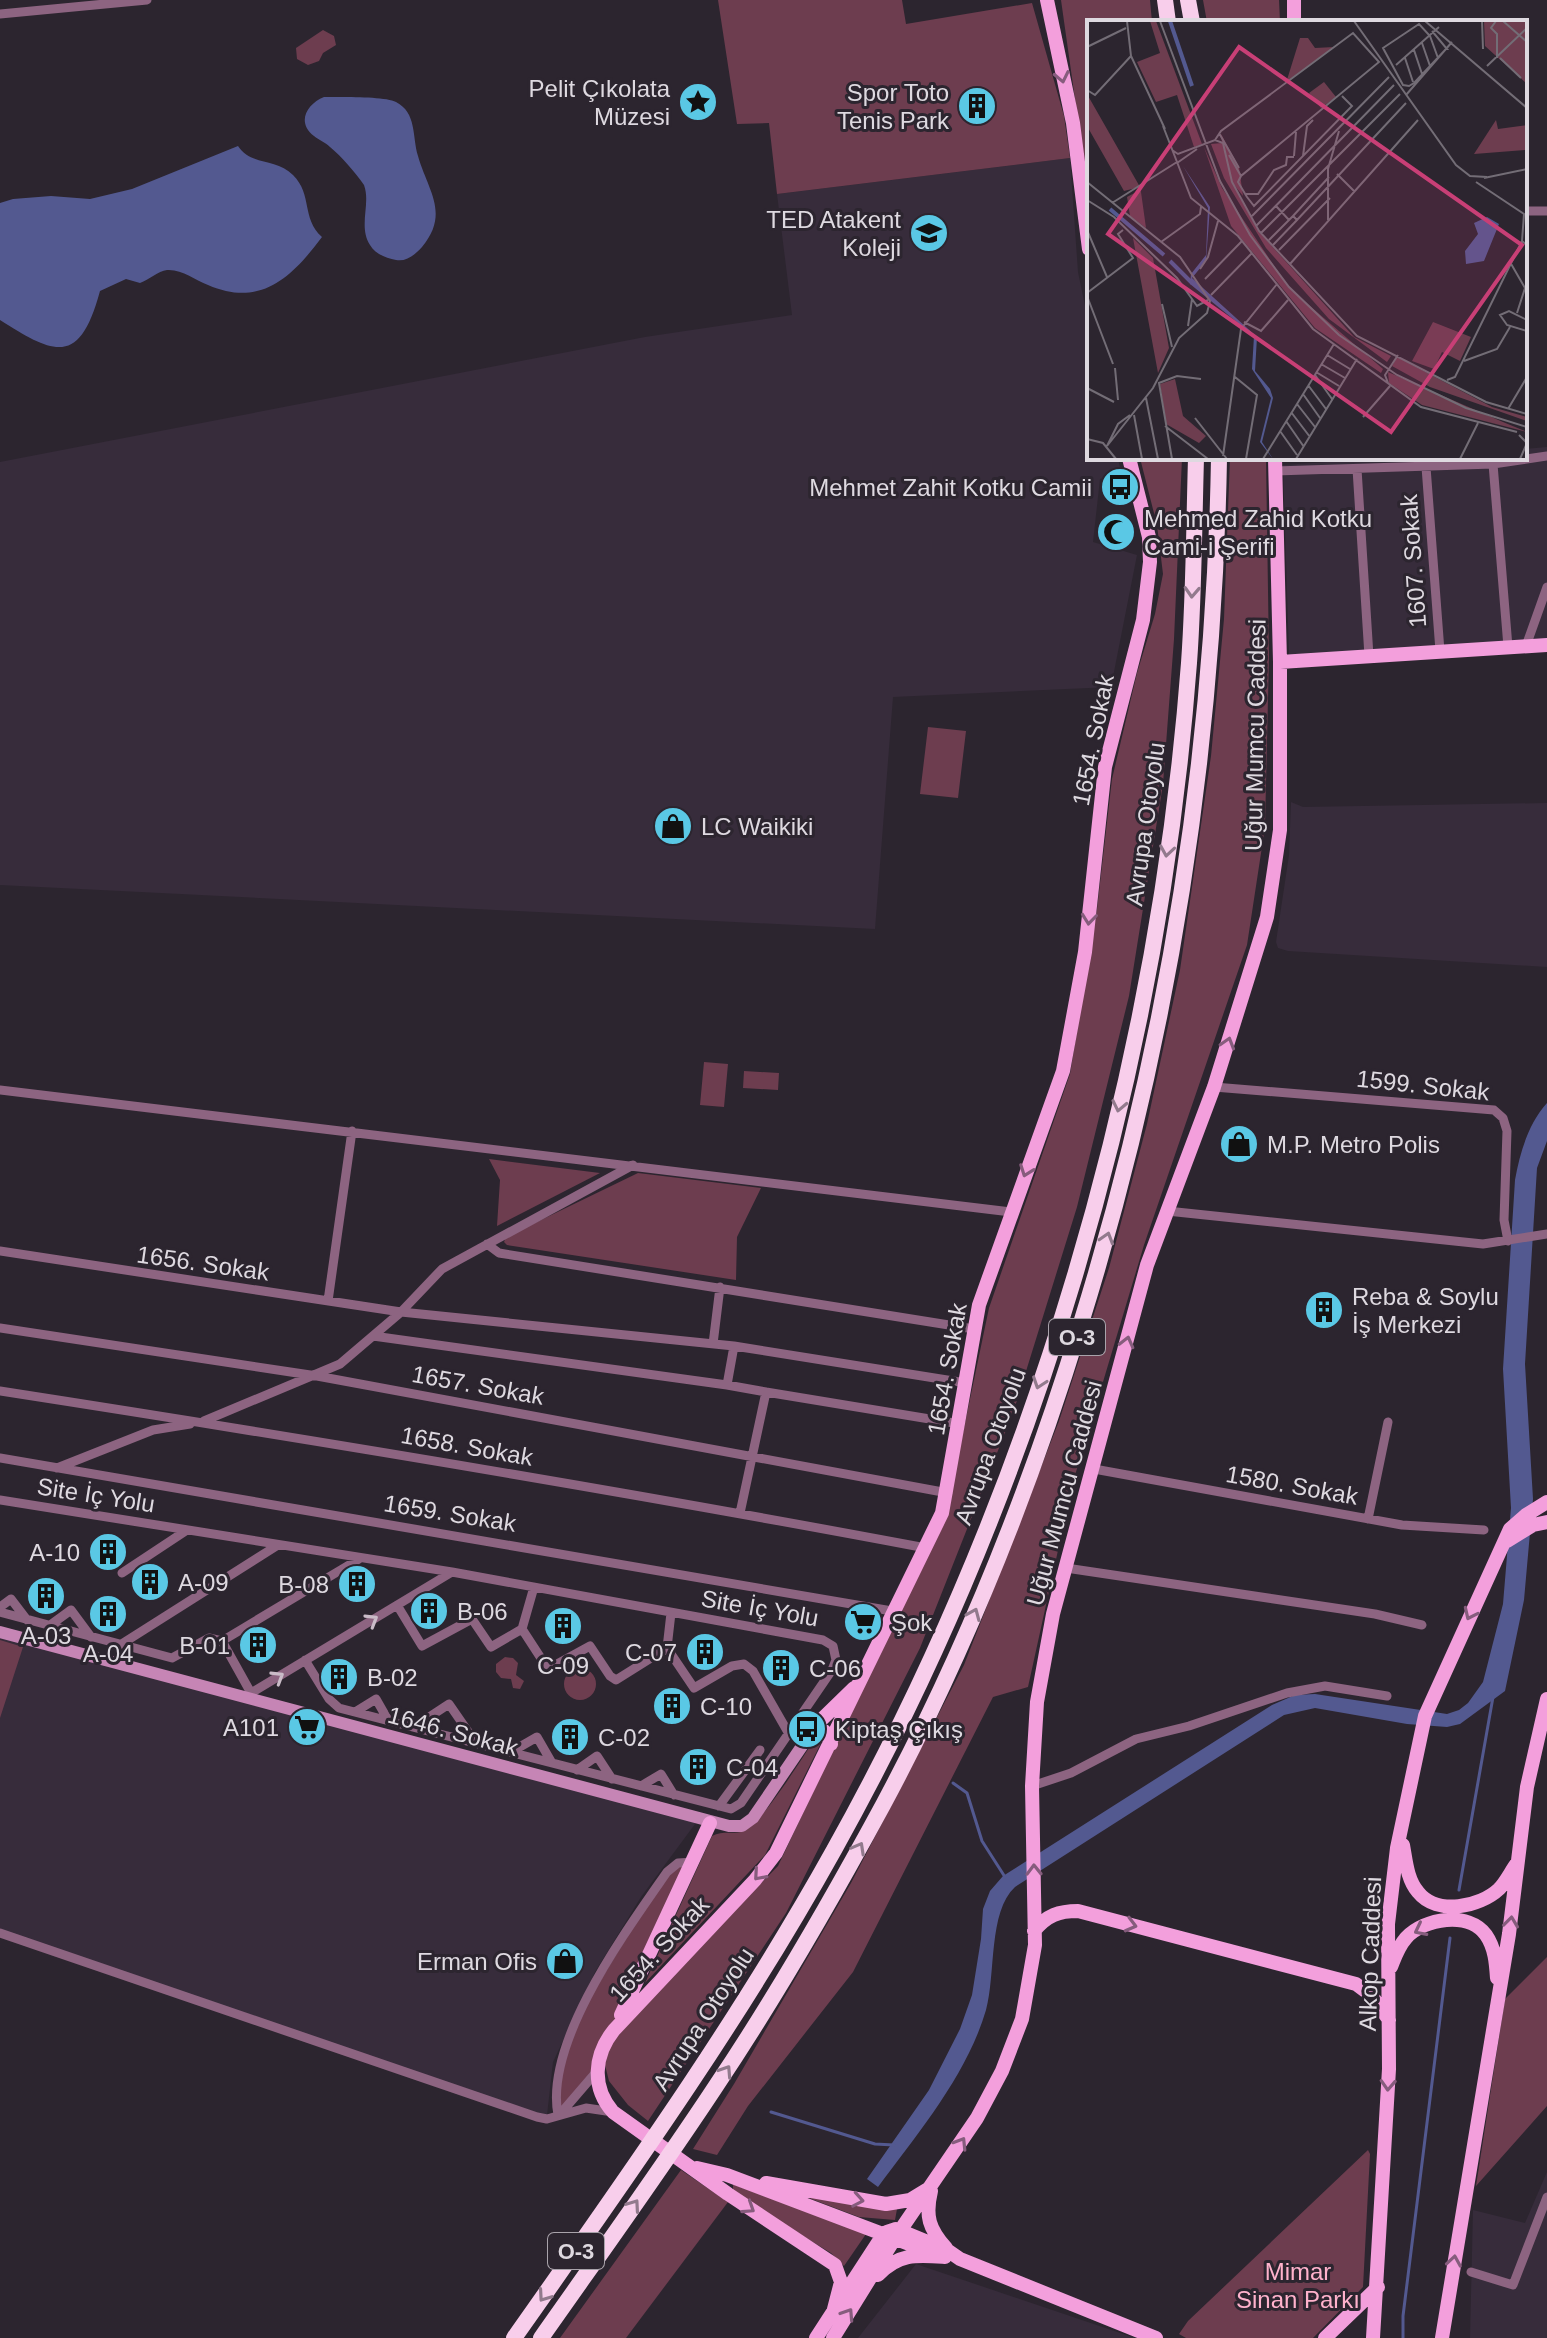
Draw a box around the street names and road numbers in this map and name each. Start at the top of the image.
street label: 1607. Sokak [1395,493,1431,628]
street label: Uğur Mumcu Caddesi [1239,619,1271,851]
street label: 1654. Sokak [1067,671,1119,808]
street label: Avrupa Otoyolu [1120,740,1170,908]
street label: 1599. Sokak [1355,1065,1492,1106]
street label: 1656. Sokak [135,1240,272,1286]
street label: 1654. Sokak [922,1300,972,1437]
road number: O-3 [1049,1319,1105,1355]
street label: 1657. Sokak [410,1360,547,1410]
street label: Avrupa Otoyolu [949,1364,1031,1528]
street label: Uğur Mumcu Caddesi [1021,1377,1107,1609]
street label: 1658. Sokak [399,1421,536,1471]
street label: 1580. Sokak [1224,1460,1361,1510]
street label: Site İç Yolu [35,1472,157,1518]
street label: 1659. Sokak [382,1489,519,1537]
street label: Site İç Yolu [699,1584,821,1632]
street label: 1646. Sokak [385,1701,522,1762]
street label: Alkop Caddesi [1354,1876,1386,2032]
street label: 1654. Sokak [604,1890,715,2007]
street label: Avrupa Otoyolu [647,1942,759,2096]
road number: O-3 [548,2233,604,2269]

